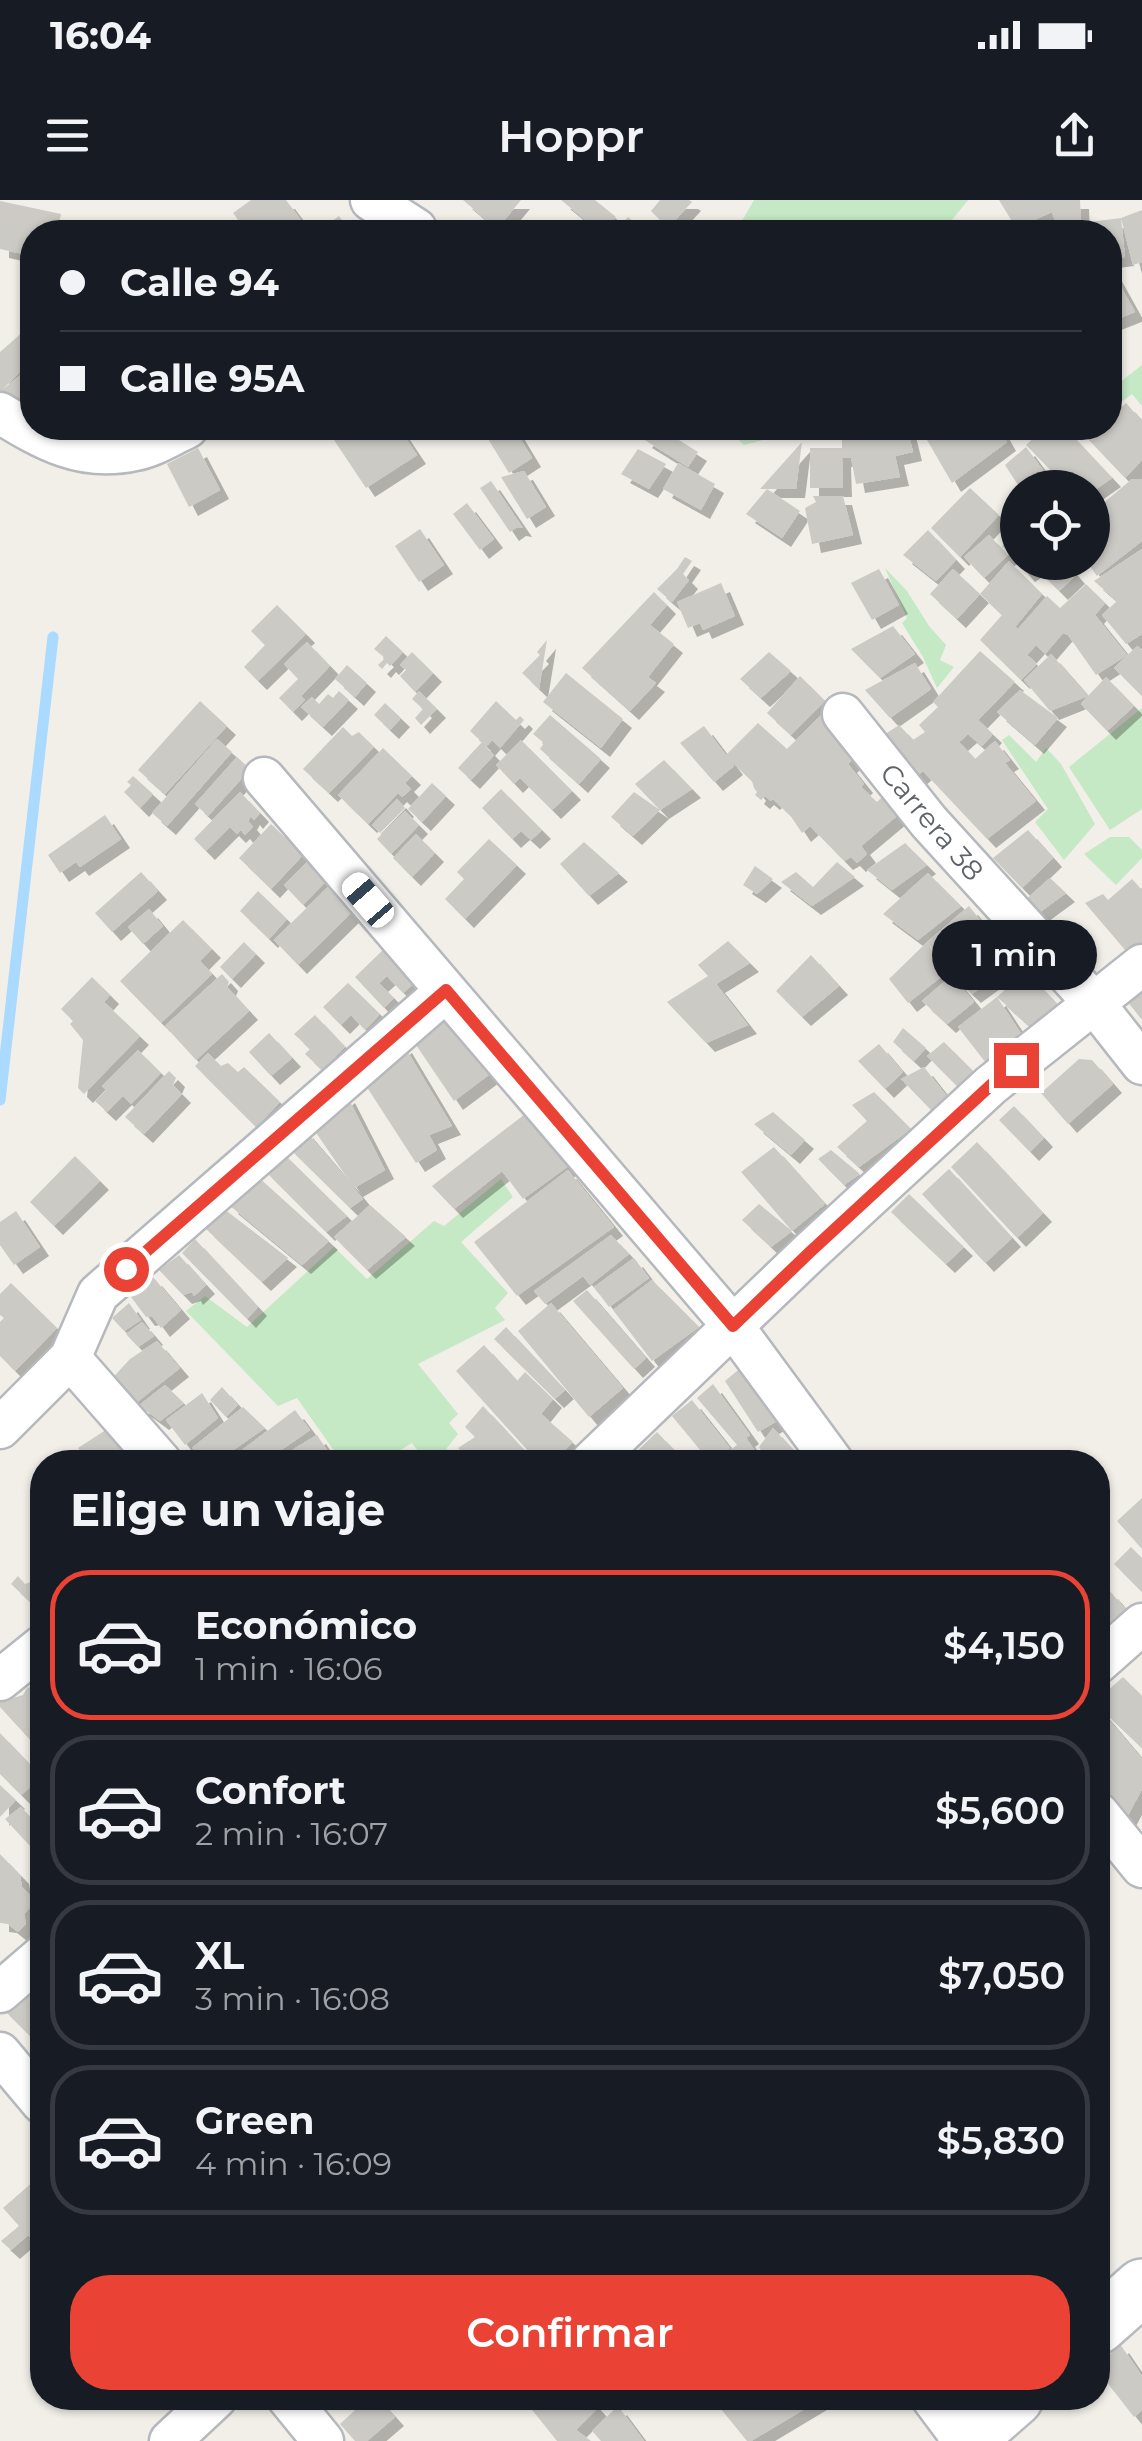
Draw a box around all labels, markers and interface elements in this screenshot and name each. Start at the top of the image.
text: 16:04 [50,12,151,59]
icon: menu [40,108,95,163]
text: Hoppr [498,108,644,163]
icon: share [1047,108,1102,163]
text: Calle 94 [120,259,279,306]
text: Calle 95A [120,355,304,402]
map controls [1000,470,1110,580]
button: locate [1000,470,1110,580]
street label: Carrera 38 [873,756,991,888]
car [337,868,399,932]
callout: 1 min [934,920,1098,990]
text: 1 min [972,935,1057,974]
route end [994,1043,1039,1088]
route start [104,1247,149,1292]
text: Elige un viaje [70,1482,385,1537]
icon: car [75,1600,165,1690]
text: Económico [195,1602,417,1649]
text: $4,150 [943,1622,1065,1669]
text: 1 min · 16:06 [195,1649,382,1688]
icon: car [75,1765,165,1855]
text: Confort [195,1767,346,1814]
text: $5,600 [935,1787,1065,1834]
text: 2 min · 16:07 [195,1814,388,1853]
icon: car [75,1930,165,2020]
text: XL [195,1932,244,1979]
text: $7,050 [938,1952,1065,1999]
text: 3 min · 16:08 [195,1979,390,2018]
icon: car [75,2095,165,2185]
text: Green [195,2097,315,2144]
text: $5,830 [937,2117,1065,2164]
text: 4 min · 16:09 [195,2144,392,2183]
button: Confirmar [70,2275,1070,2390]

